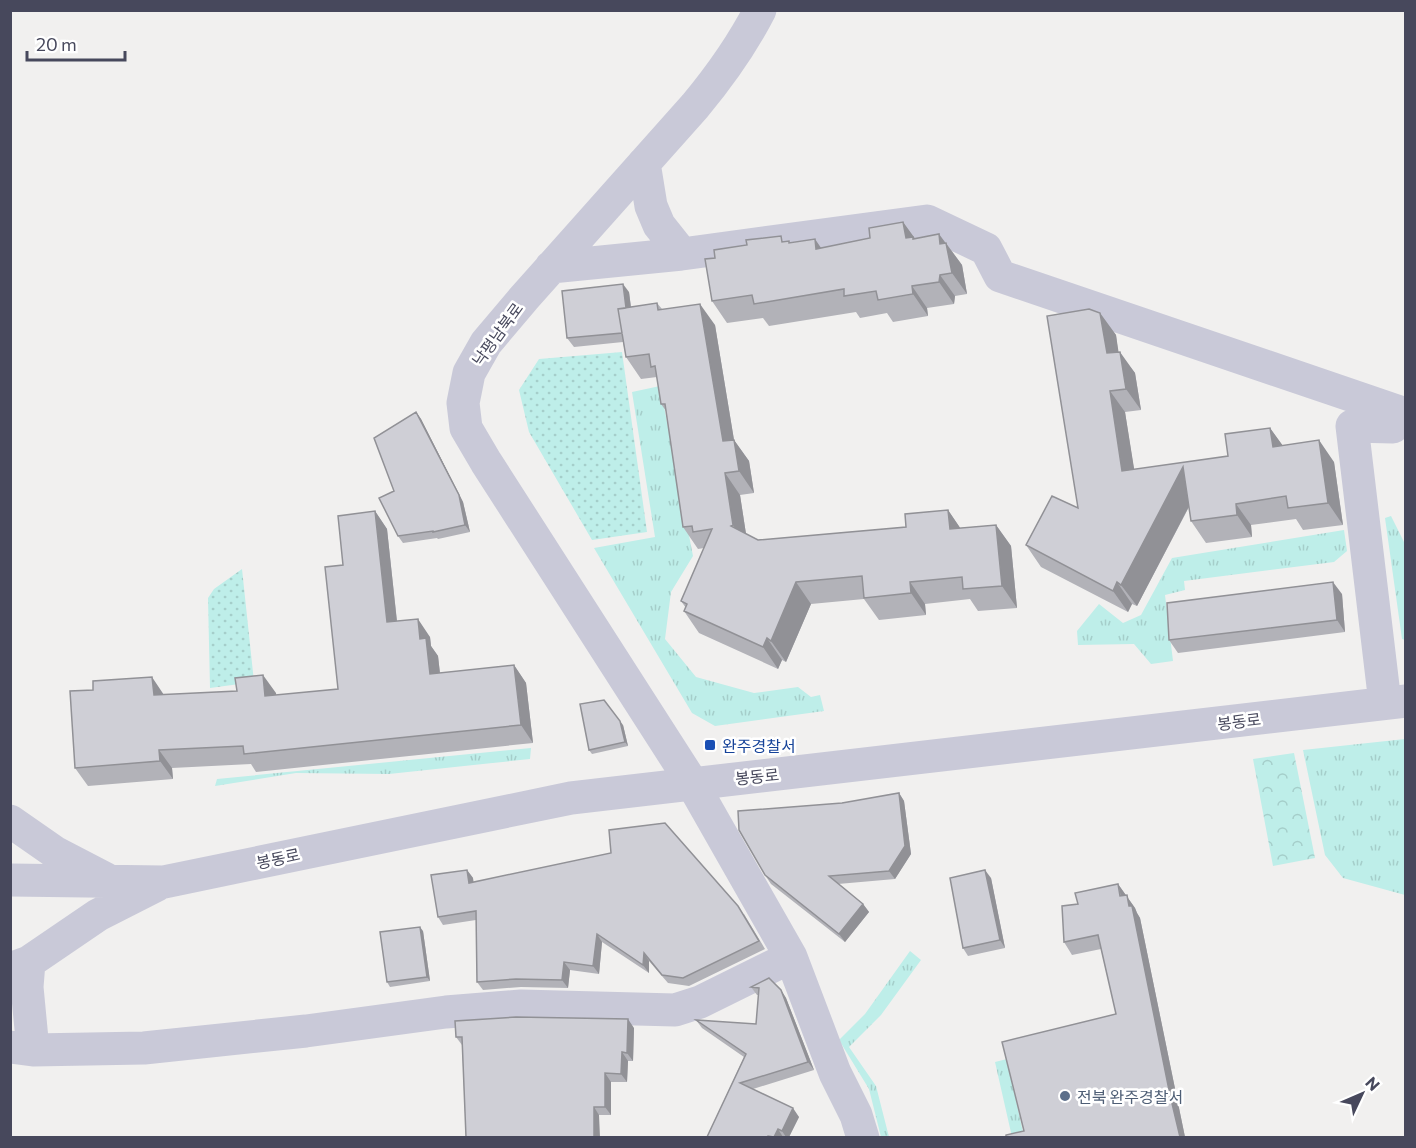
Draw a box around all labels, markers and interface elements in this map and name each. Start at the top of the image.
scale bar [27,24,124,62]
text: 20 m [36,33,77,55]
street label: 낙평남북로 [468,298,526,369]
street label: 봉동로 [1216,709,1262,733]
place label: 완주경찰서 [722,736,796,755]
marker: 완주경찰서 [703,738,717,752]
street label: 봉동로 [734,764,780,788]
street label: 봉동로 [254,844,302,872]
north arrow [1332,1064,1392,1124]
text: N [1362,1072,1384,1094]
place label: 전북 완주경찰서 [1077,1087,1183,1106]
marker: 전북 완주경찰서 [1058,1089,1072,1103]

